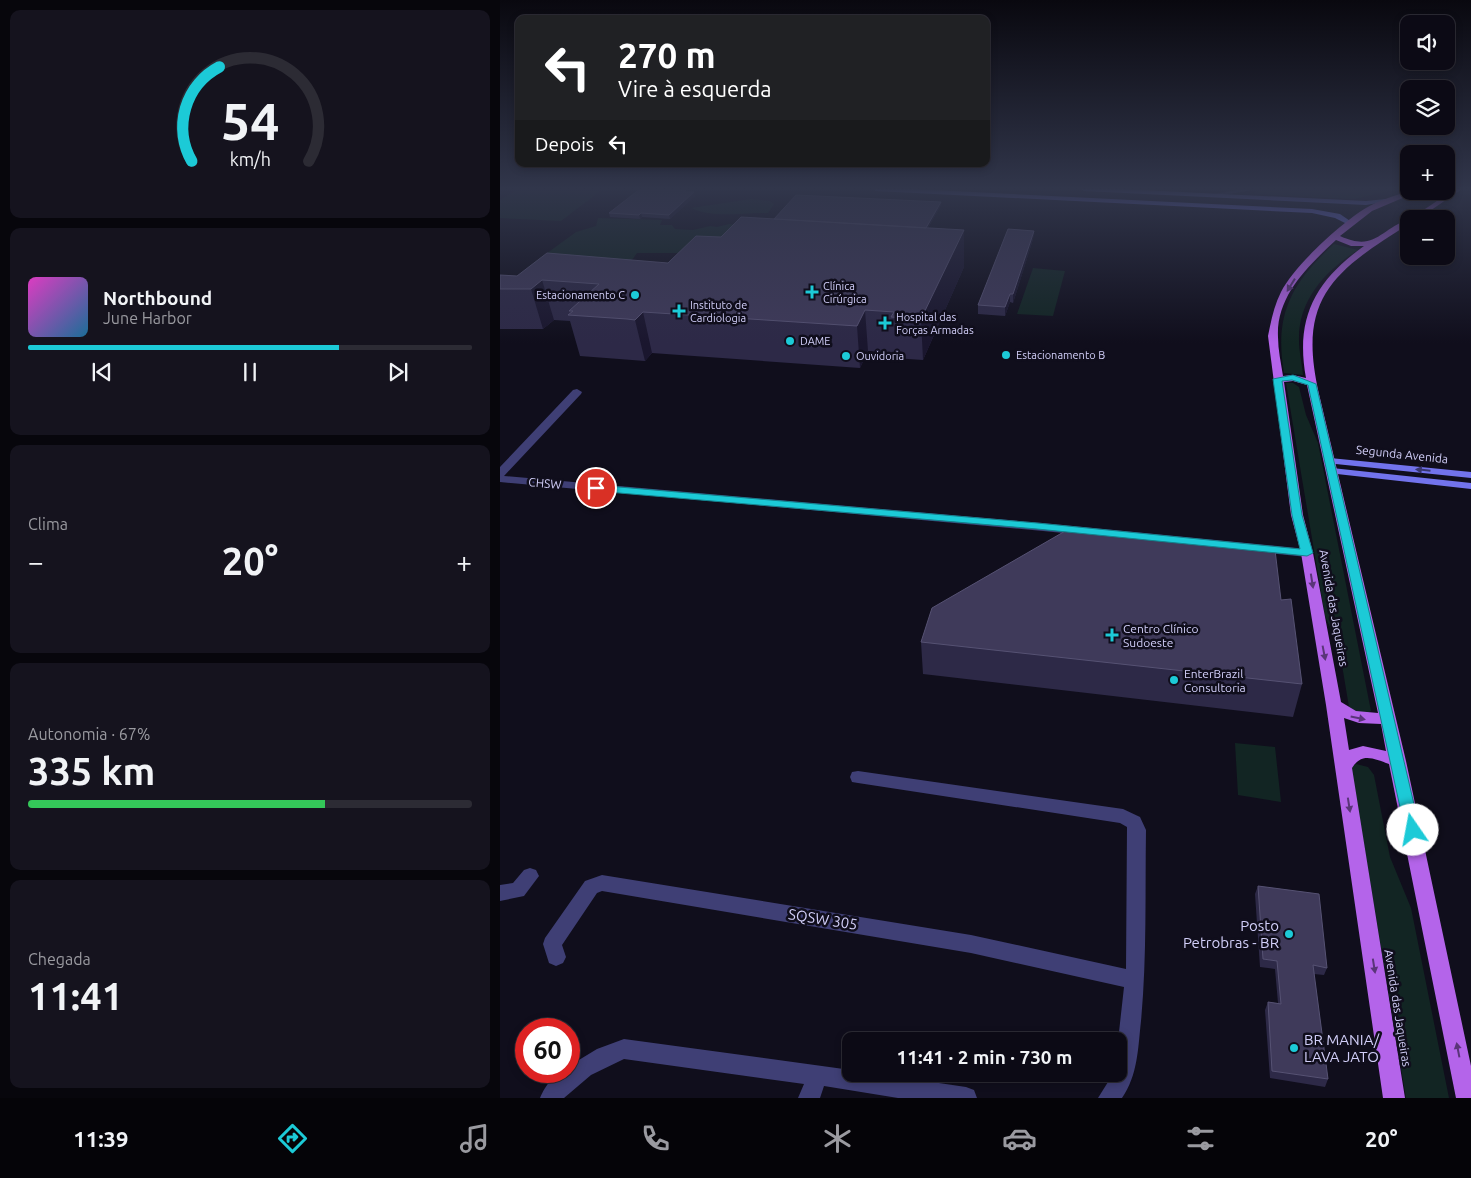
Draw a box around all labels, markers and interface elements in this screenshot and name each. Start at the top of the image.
map controls [1400,15,1455,265]
button: sound [1400,15,1455,70]
icon: left [535,35,600,100]
text: 270 m [618,35,716,75]
text: Vire à esquerda [618,76,772,101]
button: layers [1400,80,1455,135]
text: 54 [221,92,279,150]
icon: left [604,130,632,158]
text: Depois [535,133,594,155]
button: + [1400,145,1455,200]
text: km/h [229,149,271,169]
button: − [1400,210,1455,265]
one-way arrow [1286,279,1295,292]
place label: Clínica Cirúrgica [823,280,867,305]
marker: Clínica Cirúrgica [805,285,819,299]
text: Northbound [103,287,212,309]
place label: Estacionamento C [536,289,625,301]
marker: Estacionamento C [629,289,641,301]
place label: Instituto de Cardiologia [690,299,747,324]
marker: Instituto de Cardiologia [672,304,686,318]
text: June Harbor [103,309,192,327]
place label: Hospital das Forças Armadas [896,311,974,336]
marker: Hospital das Forças Armadas [878,316,892,330]
marker: DAME [784,335,796,347]
place label: DAME [800,335,831,347]
marker: Estacionamento B [1000,349,1012,361]
place label: Estacionamento B [1016,349,1105,361]
marker: Ouvidoria [840,350,852,362]
place label: Ouvidoria [856,350,904,362]
icon: previous [88,358,116,386]
icon: pause [236,358,264,386]
icon: next [384,358,412,386]
street label: Segunda Avenida [1355,443,1449,465]
one-way arrow [1414,466,1430,474]
pin [575,467,617,509]
icon: arrive [582,474,610,502]
street label: CHSW [528,475,562,491]
text: Clima [28,515,68,533]
text: 20° [222,540,278,582]
text: − [28,546,44,577]
text: + [456,546,472,577]
street label: Avenida das Jaqueiras [1317,549,1351,667]
one-way arrow [1308,573,1316,589]
place label: Centro Clínico Sudoeste [1123,622,1199,649]
marker: Centro Clínico Sudoeste [1105,628,1119,642]
one-way arrow [1321,645,1329,661]
place label: EnterBrazil Consultoria [1184,667,1246,694]
marker: EnterBrazil Consultoria [1168,674,1180,686]
one-way arrow [1351,714,1366,722]
text: Autonomia · 67% [28,725,150,743]
text: 335 km [28,750,155,792]
one-way arrow [1345,798,1353,814]
position arrow [1386,803,1438,855]
street label: SQSW 305 [787,905,859,933]
place label: Posto Petrobras - BR [1183,917,1279,951]
marker: Posto Petrobras - BR [1283,928,1295,940]
street label: Avenida das Jaqueiras [1382,949,1414,1067]
text: Chegada [28,950,91,968]
one-way arrow [1370,958,1378,974]
text: 11:41 [28,975,123,1017]
speed limit sign: 60 [515,1018,580,1083]
place label: BR MANIA/ LAVA JATO [1304,1031,1380,1065]
marker: BR MANIA/ LAVA JATO [1288,1042,1300,1054]
one-way arrow [1453,1042,1461,1058]
text: 11:41 · 2 min · 730 m [897,1046,1072,1068]
icon: directions [275,1121,310,1156]
icon: music [457,1121,492,1156]
icon: phone [638,1121,673,1156]
icon: climate [820,1121,855,1156]
icon: car [1002,1121,1037,1156]
icon: filters [1183,1121,1218,1156]
text: 11:39 [73,1126,128,1151]
text: 20° [1365,1126,1398,1151]

